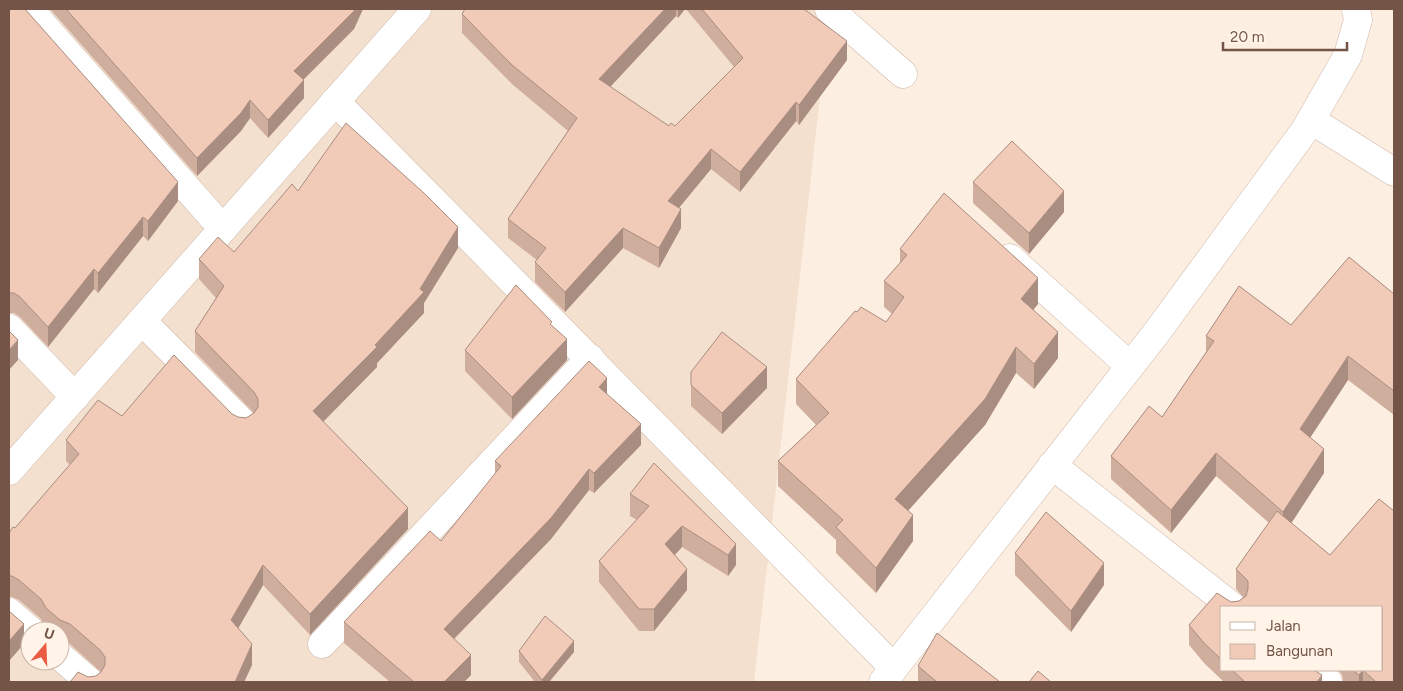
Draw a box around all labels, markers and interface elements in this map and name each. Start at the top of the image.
scale bar [1223,20,1347,52]
text: 20 m [1230,28,1264,46]
legend [1220,606,1383,671]
text: Jalan [1266,617,1301,635]
north arrow [20,621,70,671]
text: U [42,625,56,644]
text: Bangunan [1266,642,1333,660]

